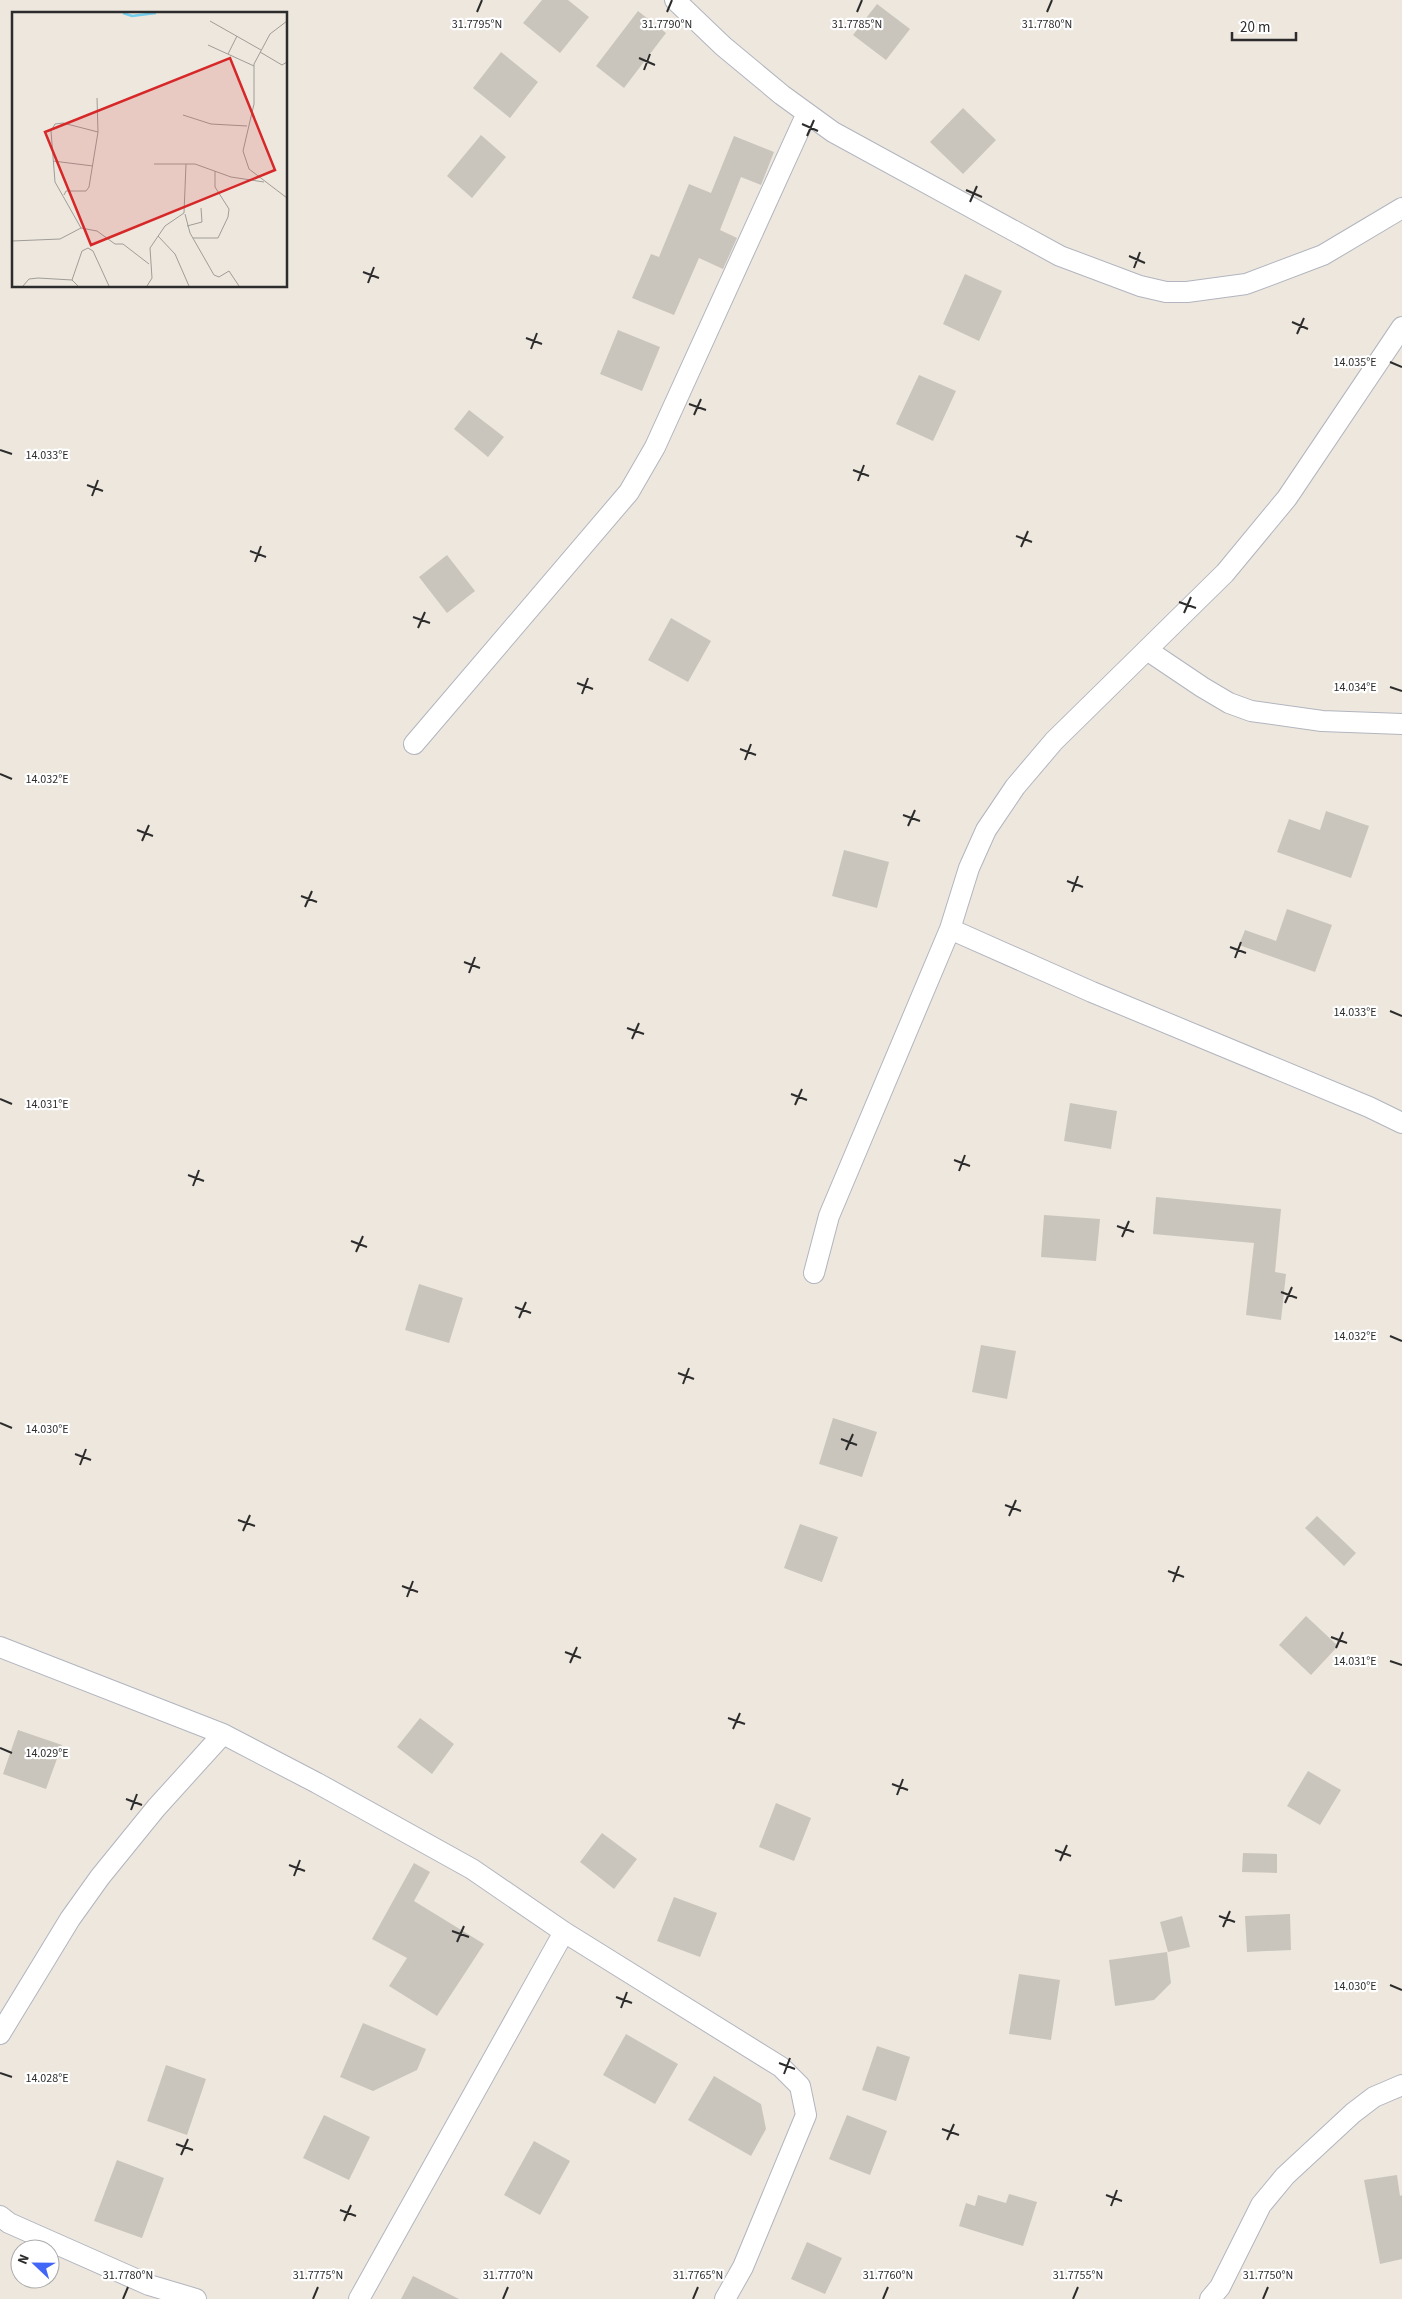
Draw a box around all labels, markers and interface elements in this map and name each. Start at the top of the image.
scale bar [1232,10,1296,42]
inset map [12,12,288,288]
text: 31.7795°N [452,16,502,33]
text: 31.7790°N [642,16,692,33]
text: 31.7785°N [832,16,882,33]
text: 31.7780°N [1022,16,1072,33]
text: 20 m [1240,17,1270,38]
text: 14.035°E [1333,354,1377,371]
text: 14.033°E [25,447,69,464]
text: 14.034°E [1333,679,1377,696]
text: 14.032°E [25,771,69,788]
text: 14.033°E [1333,1004,1377,1021]
text: 14.031°E [25,1096,69,1113]
text: 14.032°E [1333,1328,1377,1345]
text: 14.030°E [25,1421,69,1438]
text: 14.031°E [1333,1653,1377,1670]
text: 14.029°E [25,1745,69,1762]
text: 14.030°E [1333,1978,1377,1995]
text: 14.028°E [25,2070,69,2087]
north arrow [10,2239,60,2289]
text: N [13,2251,35,2268]
text: 31.7780°N [103,2267,153,2284]
text: 31.7775°N [293,2267,343,2284]
text: 31.7770°N [483,2267,533,2284]
text: 31.7765°N [673,2267,723,2284]
text: 31.7760°N [863,2267,913,2284]
text: 31.7755°N [1053,2267,1103,2284]
text: 31.7750°N [1243,2267,1293,2284]

